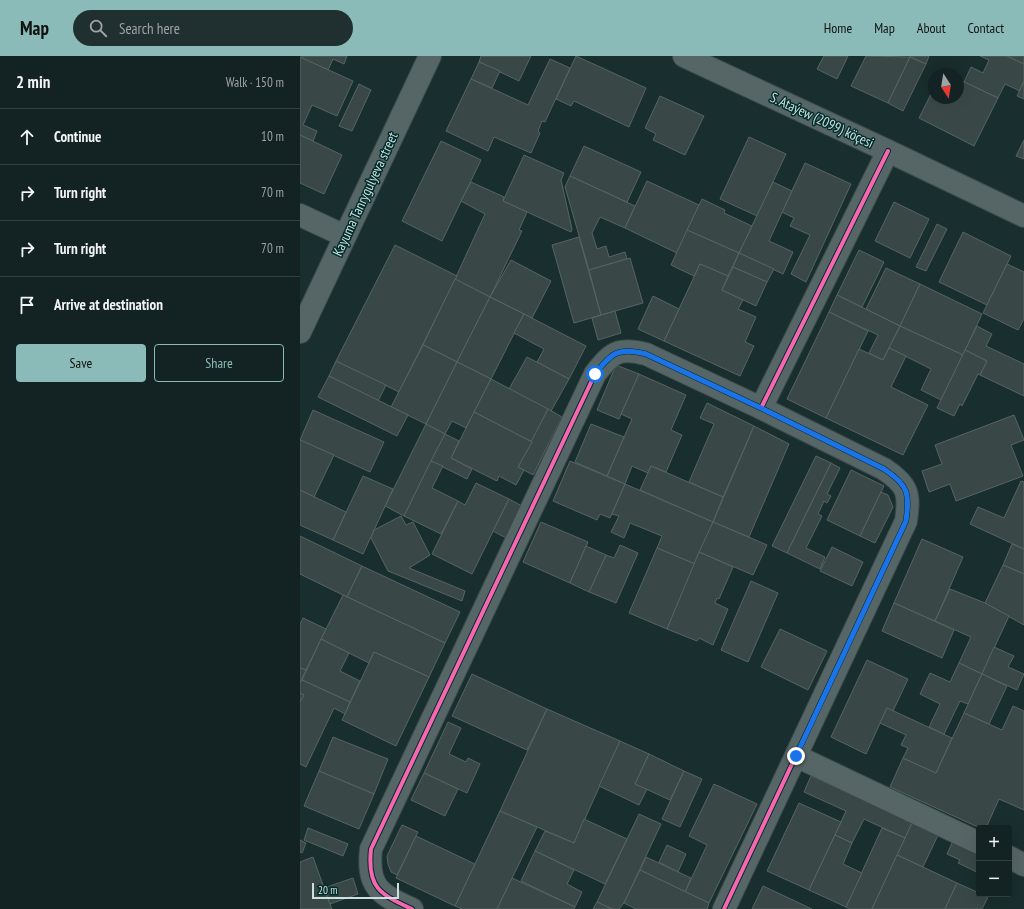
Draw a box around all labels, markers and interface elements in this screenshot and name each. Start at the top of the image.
search box [73,10,353,46]
text: Map [20,16,49,40]
icon: search [87,17,109,39]
text: Search here [119,19,180,38]
text: Home [824,19,852,37]
text: Map [874,19,895,37]
text: About [917,19,946,37]
text: Contact [968,19,1004,37]
north arrow [928,68,964,104]
text: 2 min [16,71,50,93]
text: Walk · 150 m [226,74,284,91]
street label: S. Ataýew (2099) köçesi [767,88,877,152]
icon: ahead [16,126,38,148]
text: Continue [54,127,101,146]
text: 10 m [261,128,284,145]
street label: Kayuma Tanrygulyeva street [328,129,402,259]
icon: right [16,182,38,204]
text: Turn right [54,183,106,202]
text: 70 m [261,184,284,201]
icon: right [16,238,38,260]
text: Turn right [54,239,106,258]
text: 70 m [261,240,284,257]
icon: arrive [16,294,38,316]
text: Arrive at destination [54,295,163,314]
button: Save [16,344,146,382]
button: Share [154,344,284,382]
route start [586,365,604,383]
route end [787,747,805,765]
map controls [976,825,1012,897]
button: + [976,825,1012,861]
button: − [976,861,1012,897]
scale bar [312,881,399,900]
text: 20 m [318,883,337,897]

